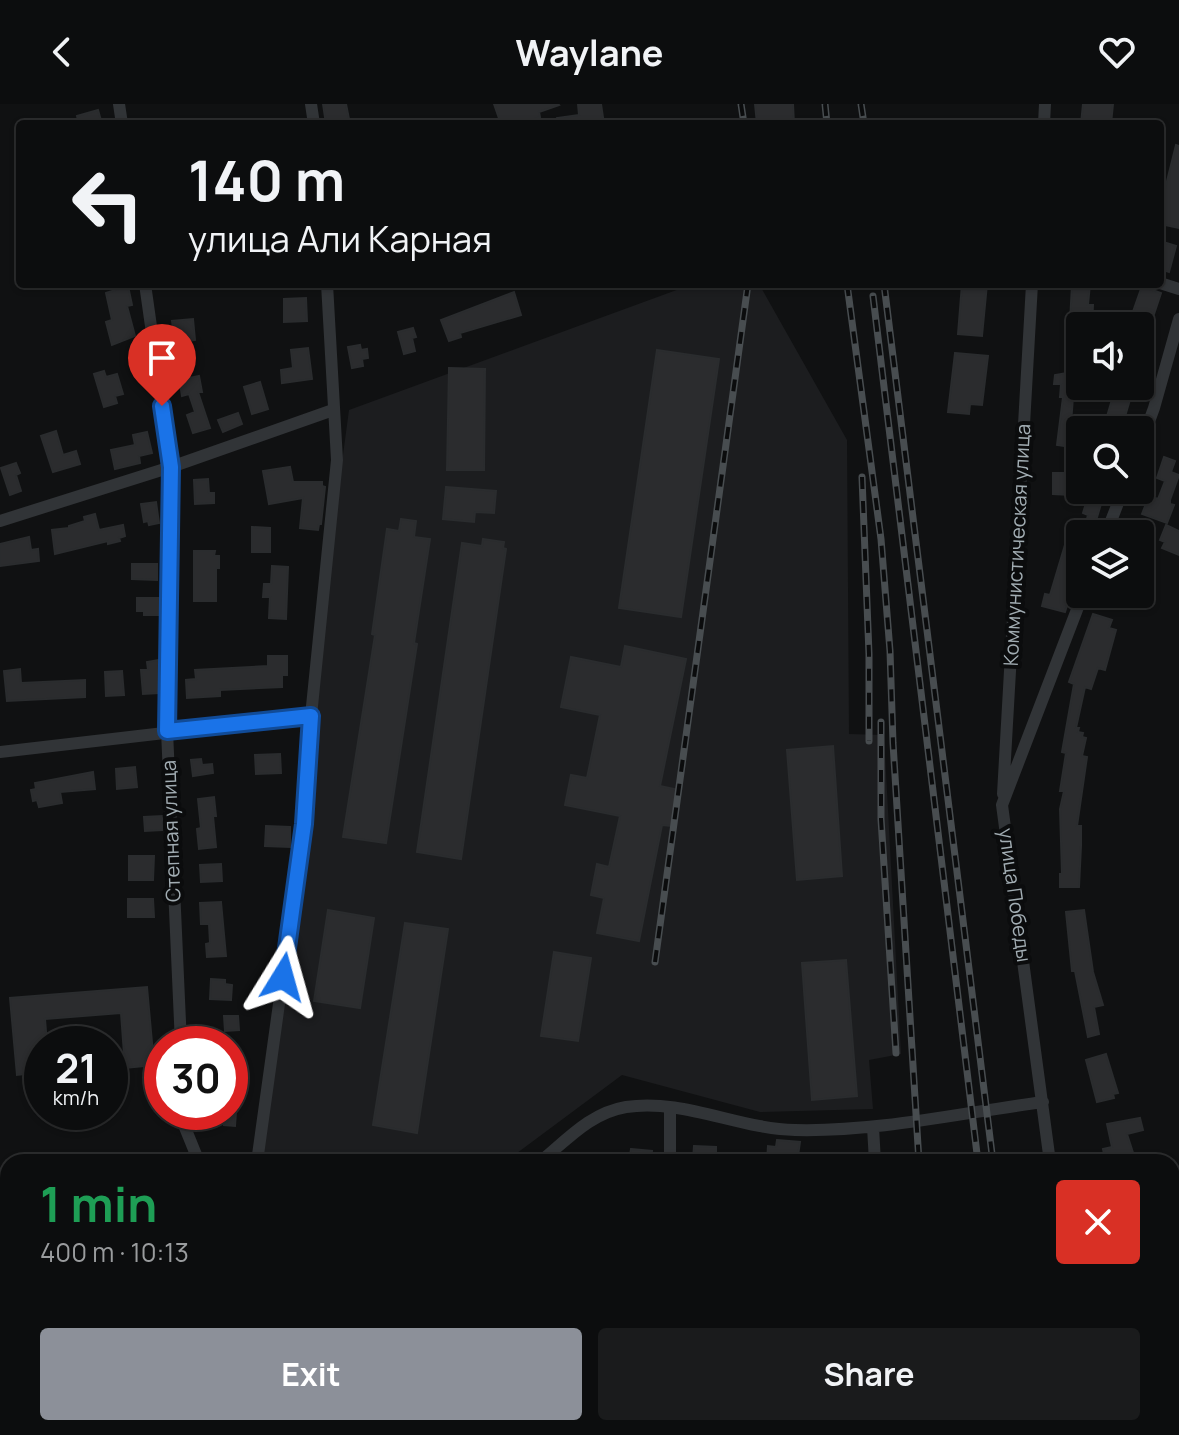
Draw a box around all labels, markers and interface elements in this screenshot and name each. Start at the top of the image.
text: Waylane [515,28,664,77]
icon: back [40,30,84,74]
icon: heart [1095,30,1139,74]
text: 140 m [188,141,345,218]
icon: left [56,152,160,256]
text: улица Али Карная [188,214,492,263]
map controls [1066,312,1154,608]
button: sound [1066,312,1154,400]
pin [128,324,196,406]
icon: arrive [140,336,184,380]
button: search [1066,416,1154,504]
street label: Коммунистическая улица [997,423,1036,667]
button: layers [1066,520,1154,608]
street label: Степная улица [155,760,186,902]
street label: улица Победы [993,826,1038,964]
position arrow [241,935,325,1019]
speed limit sign: 30 [144,1026,248,1130]
text: 21 [55,1040,97,1095]
text: km/h [53,1084,99,1111]
text: 1 min [40,1171,157,1236]
button: close [1056,1180,1140,1264]
text: 400 m · 10:13 [40,1234,189,1270]
button: Exit [40,1328,582,1420]
button: Share [598,1328,1140,1420]

